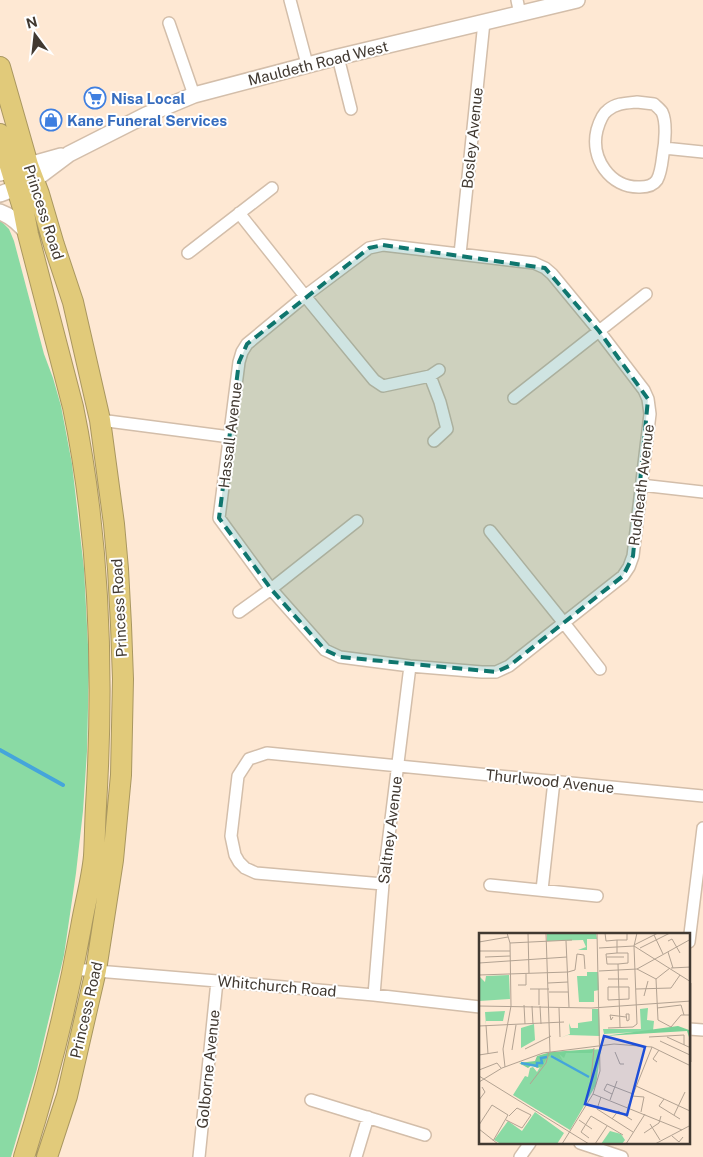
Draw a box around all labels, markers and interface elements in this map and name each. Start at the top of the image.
north arrow [10,10,60,60]
text: N [24,13,39,32]
street label: Mauldeth Road West [246,37,390,89]
supermarket icon: Nisa Local [83,86,107,110]
street label: Bosley Avenue [458,86,486,190]
place label: Nisa Local [111,90,185,107]
shop icon: Kane Funeral Services [39,108,63,132]
place label: Kane Funeral Services [67,112,227,129]
street label: Princess Road [21,162,67,262]
street label: Hassall Avenue [215,381,245,489]
street label: Rudheath Avenue [625,423,657,547]
street label: Princess Road [108,558,130,658]
street label: Thurlwood Avenue [485,766,615,796]
street label: Saltney Avenue [375,775,405,885]
inset map [479,933,690,1144]
street label: Princess Road [67,960,105,1060]
street label: Whitchurch Road [217,972,337,1000]
street label: Golborne Avenue [193,1009,223,1129]

